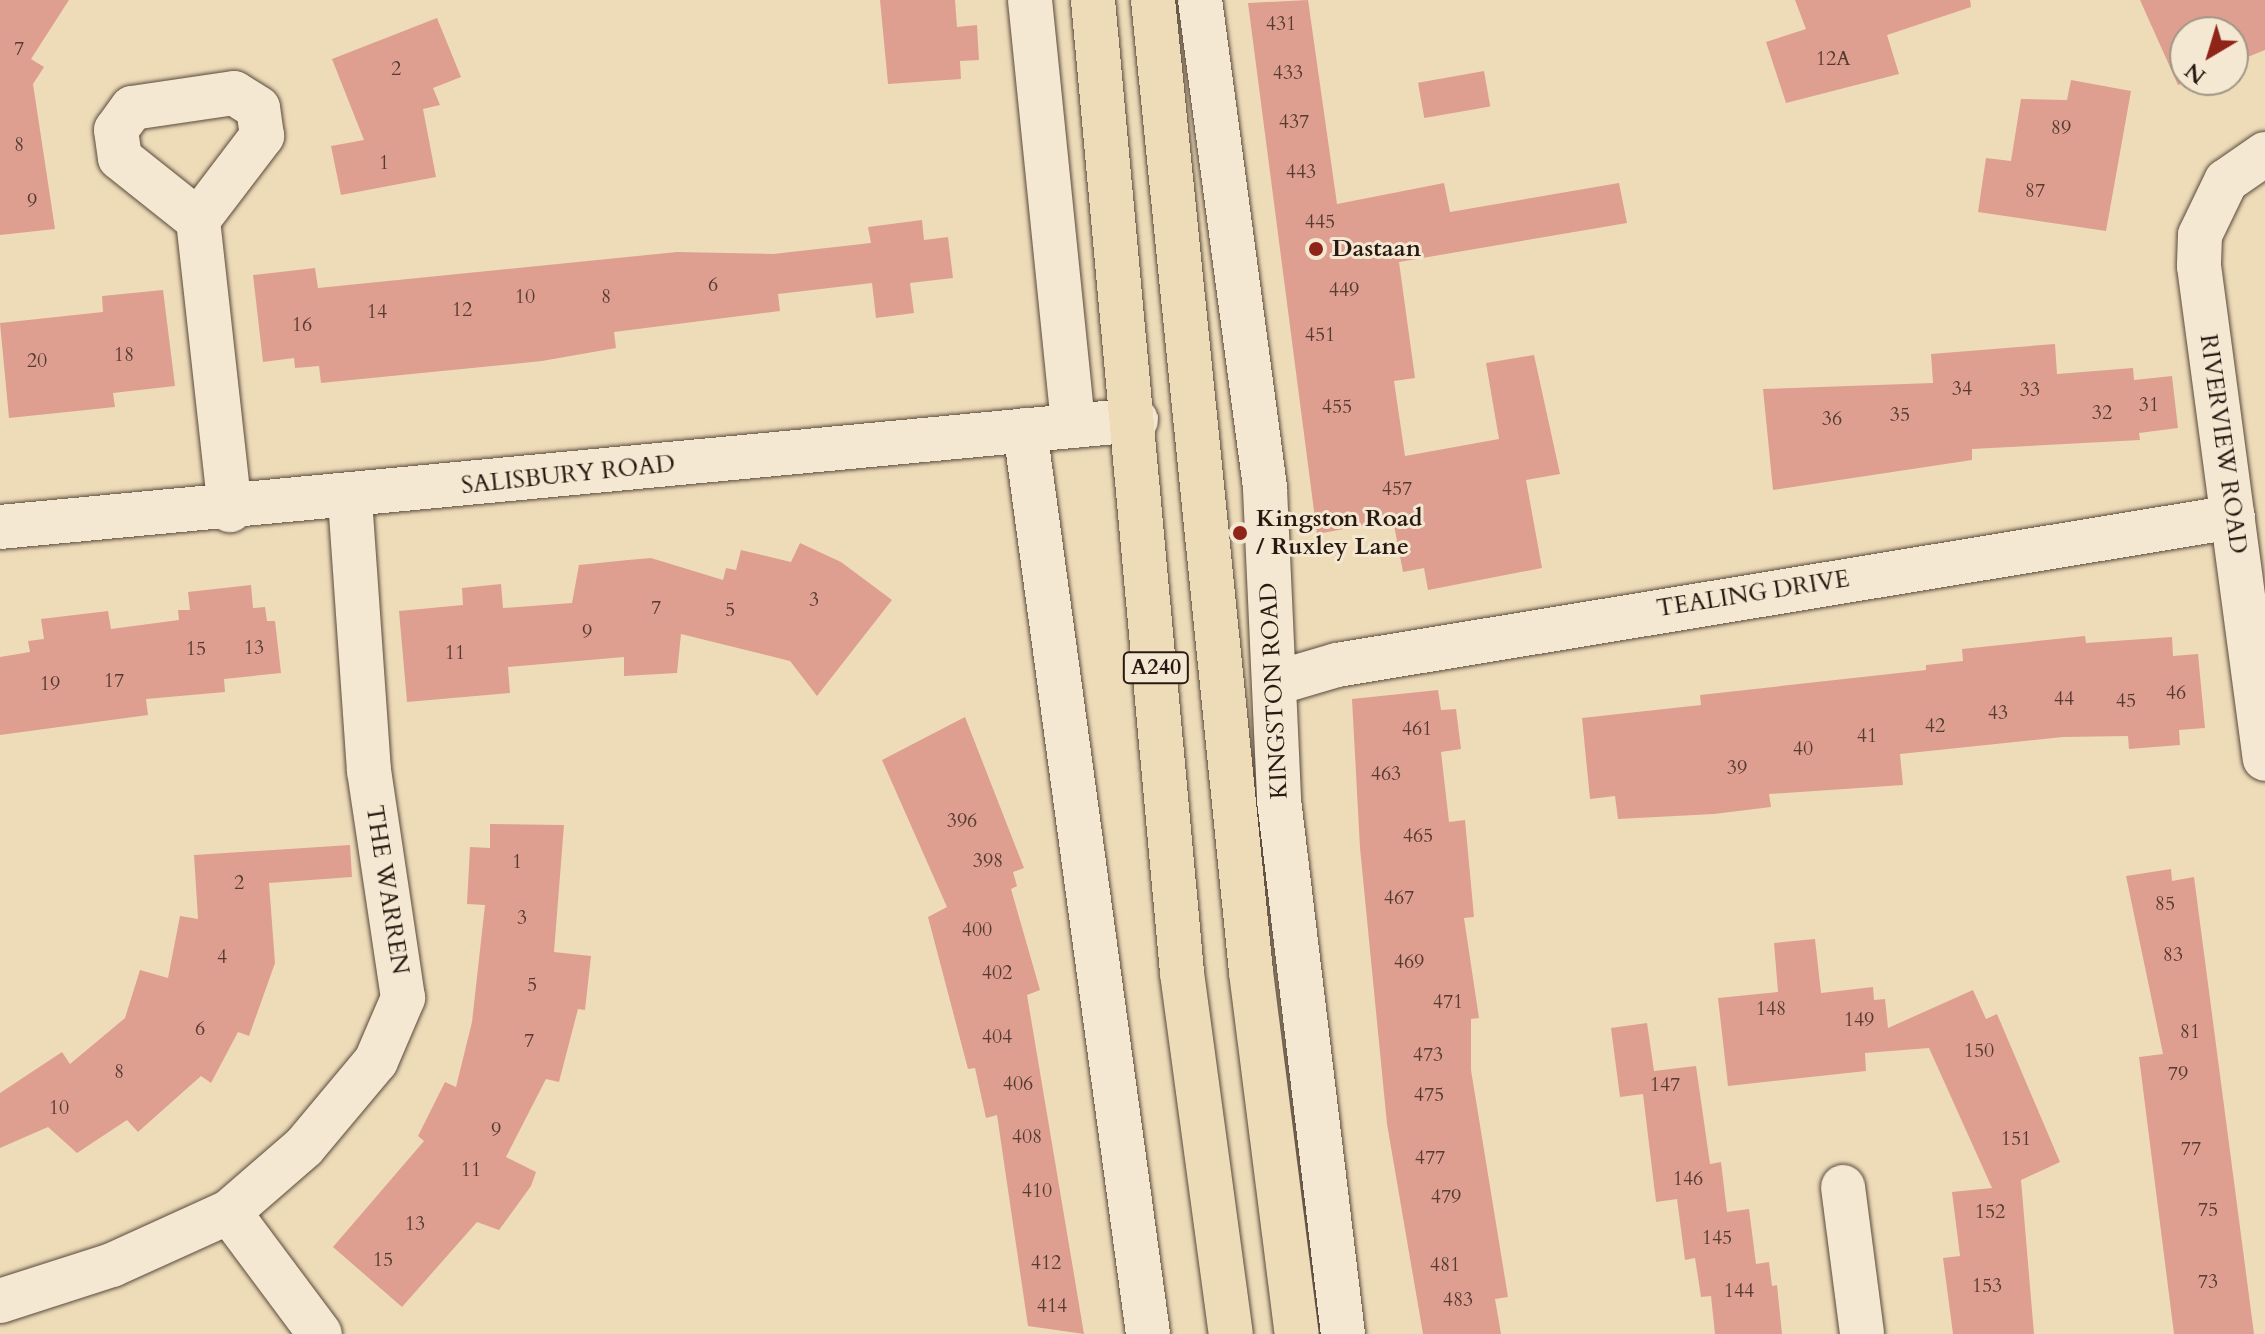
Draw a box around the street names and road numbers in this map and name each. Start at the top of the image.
street label: RIVERVIEW ROAD [2193,332,2253,556]
street label: SALISBURY ROAD [460,449,676,501]
street label: TEALING DRIVE [1655,565,1851,623]
street label: KINGSTON ROAD [1254,582,1294,800]
road number: A240 [1122,650,1190,686]
street label: THE WARREN [359,803,415,977]

